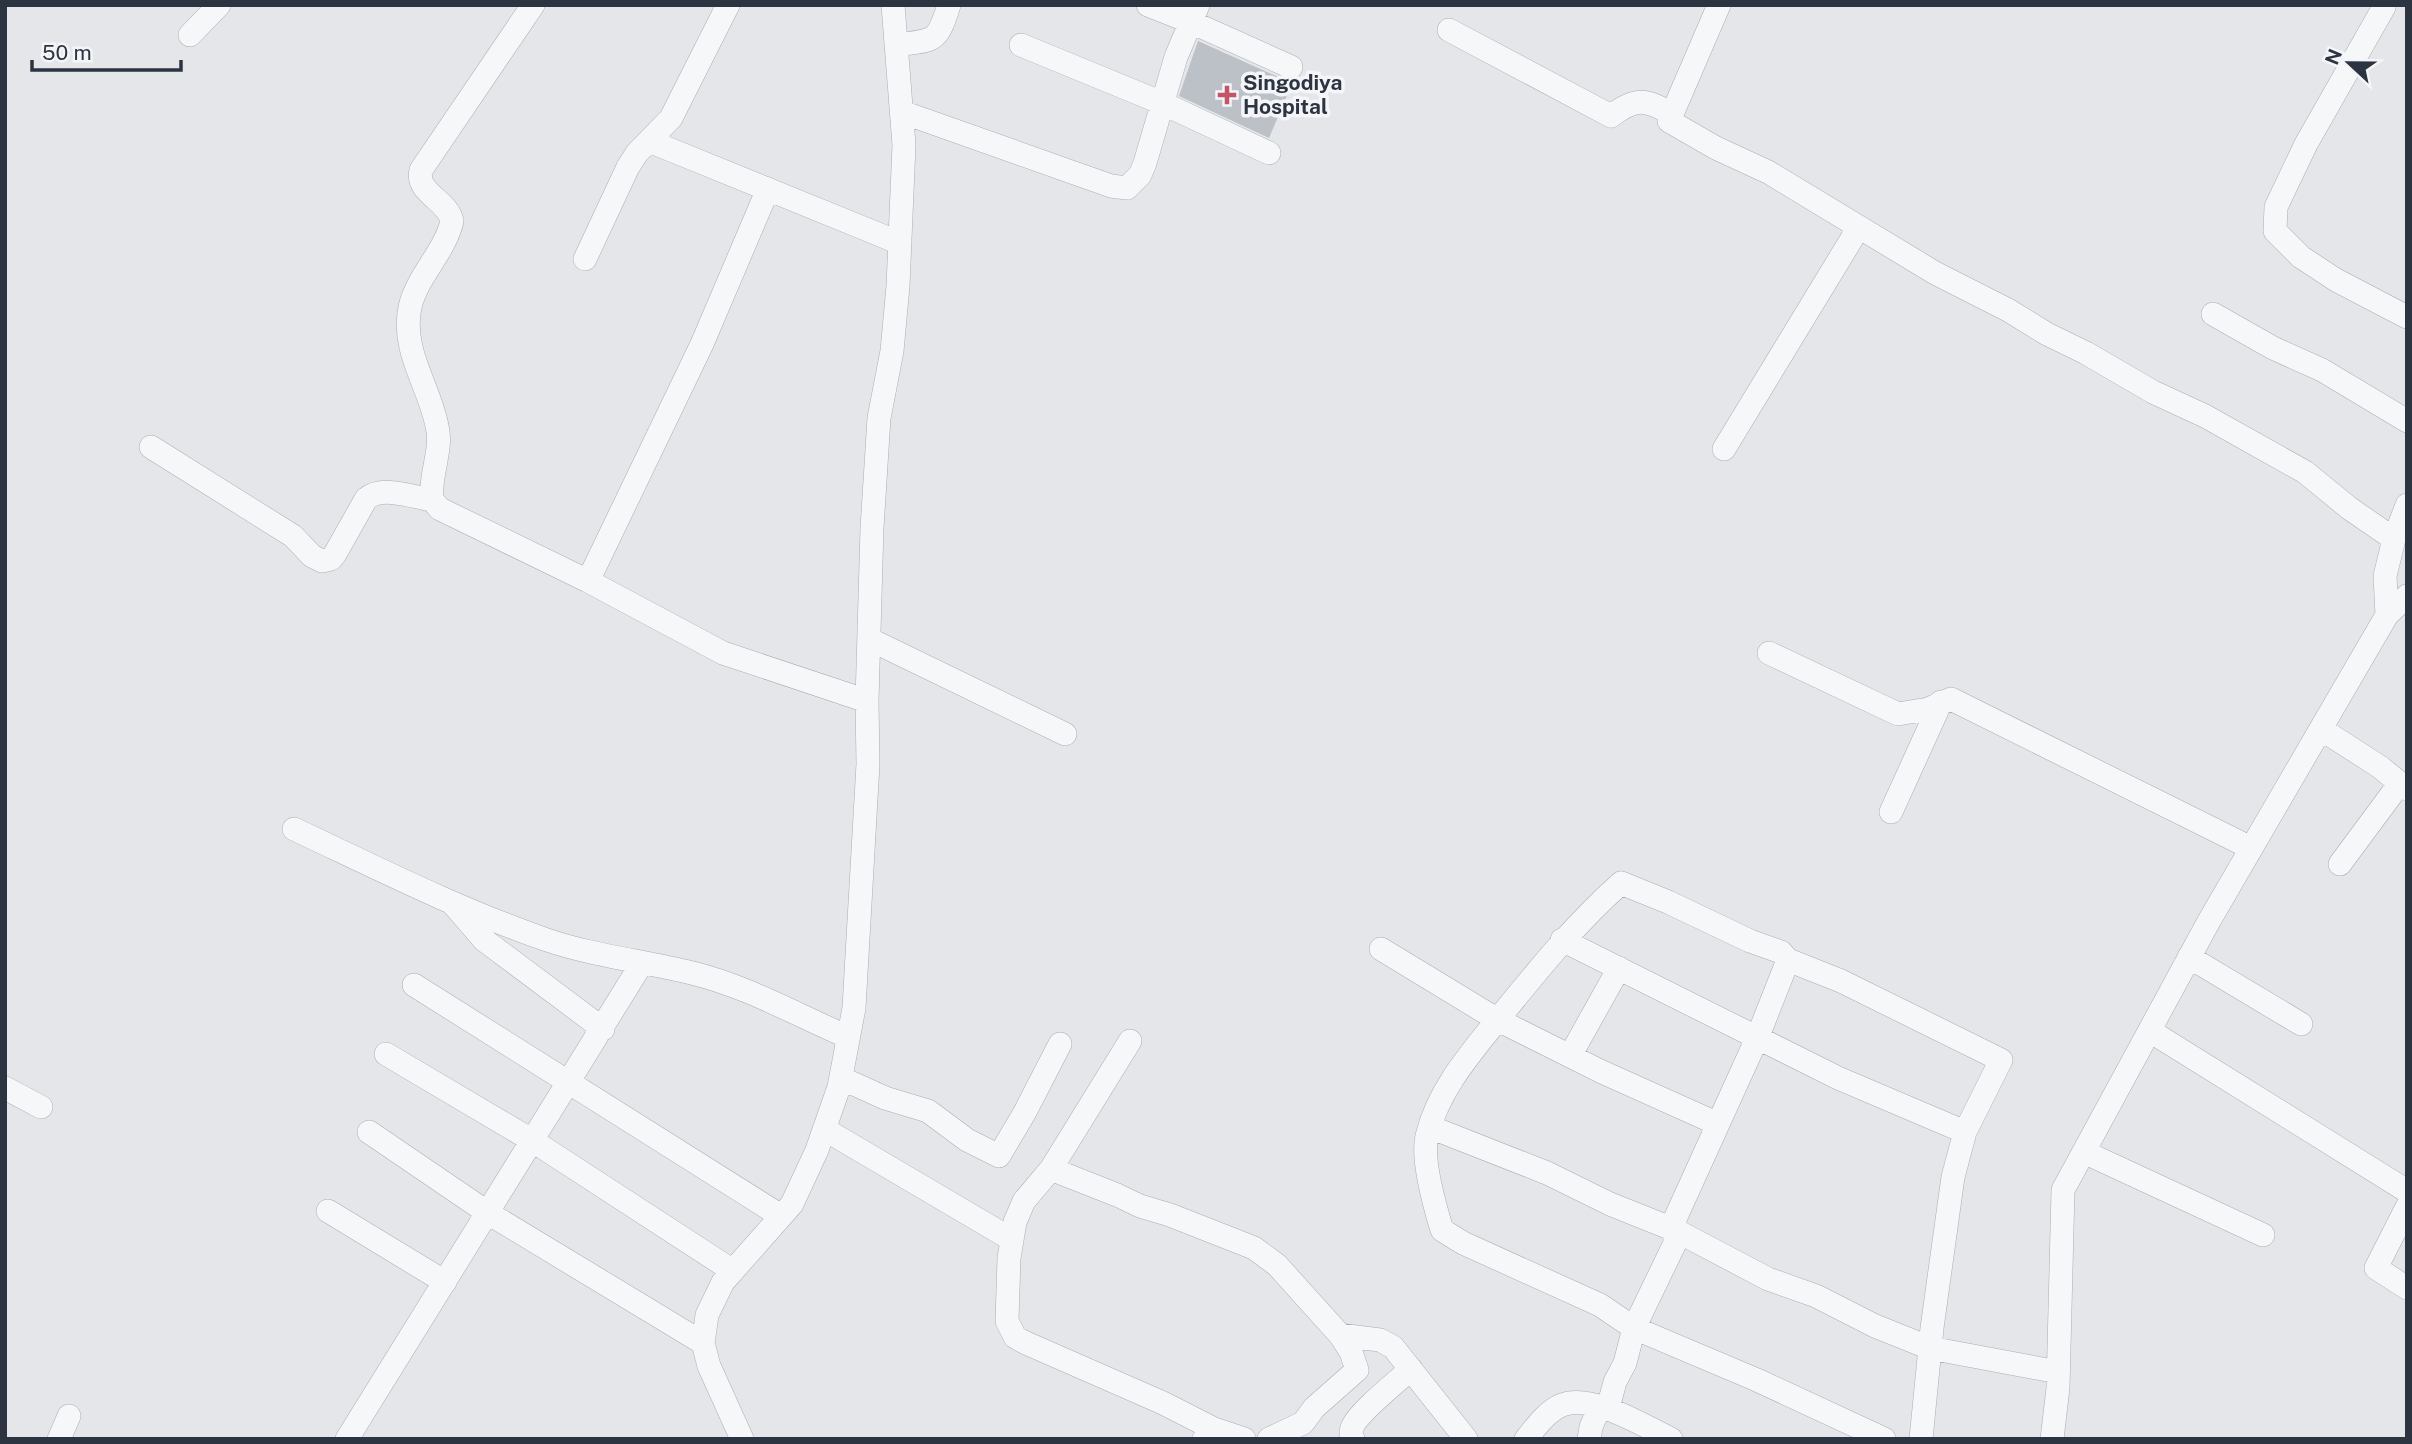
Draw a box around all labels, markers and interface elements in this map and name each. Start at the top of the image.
scale bar [32,28,180,72]
north arrow [2314,28,2384,98]
text: 50 m [42,40,92,65]
text: N [2320,46,2346,68]
place label: Singodiya Hospital [1243,70,1342,119]
marker: Singodiya Hospital [1217,85,1237,105]

